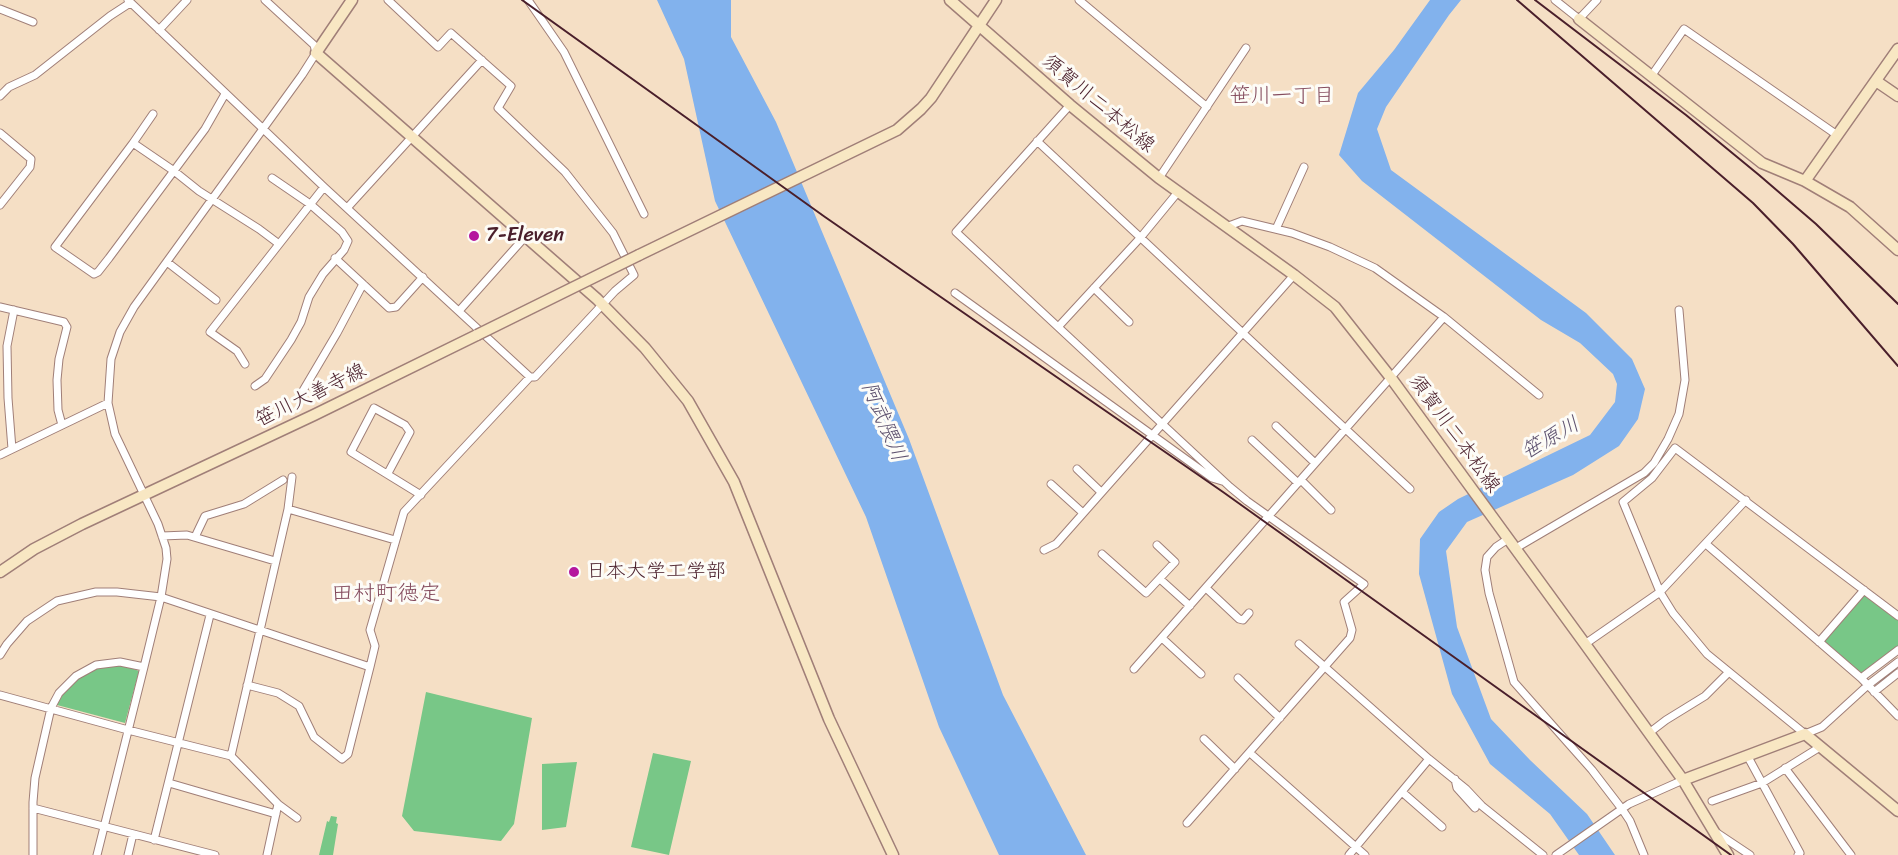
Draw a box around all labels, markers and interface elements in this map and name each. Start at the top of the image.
street label: 須賀川二本松線 [1037,50,1159,158]
district label: 笹川一丁目 [1230,84,1334,110]
place label: 7-Eleven [486,224,564,248]
marker: 7-Eleven [467,229,481,243]
street label: 笹川大善寺線 [252,359,370,433]
street label: 須賀川二本松線 [1403,370,1505,498]
water label: 阿武隈川 [855,378,911,466]
water label: 笹原川 [1517,412,1585,466]
place label: 日本大学工学部 [586,560,726,584]
marker: 日本大学工学部 [567,565,581,579]
district label: 田村町徳定 [331,581,441,607]

